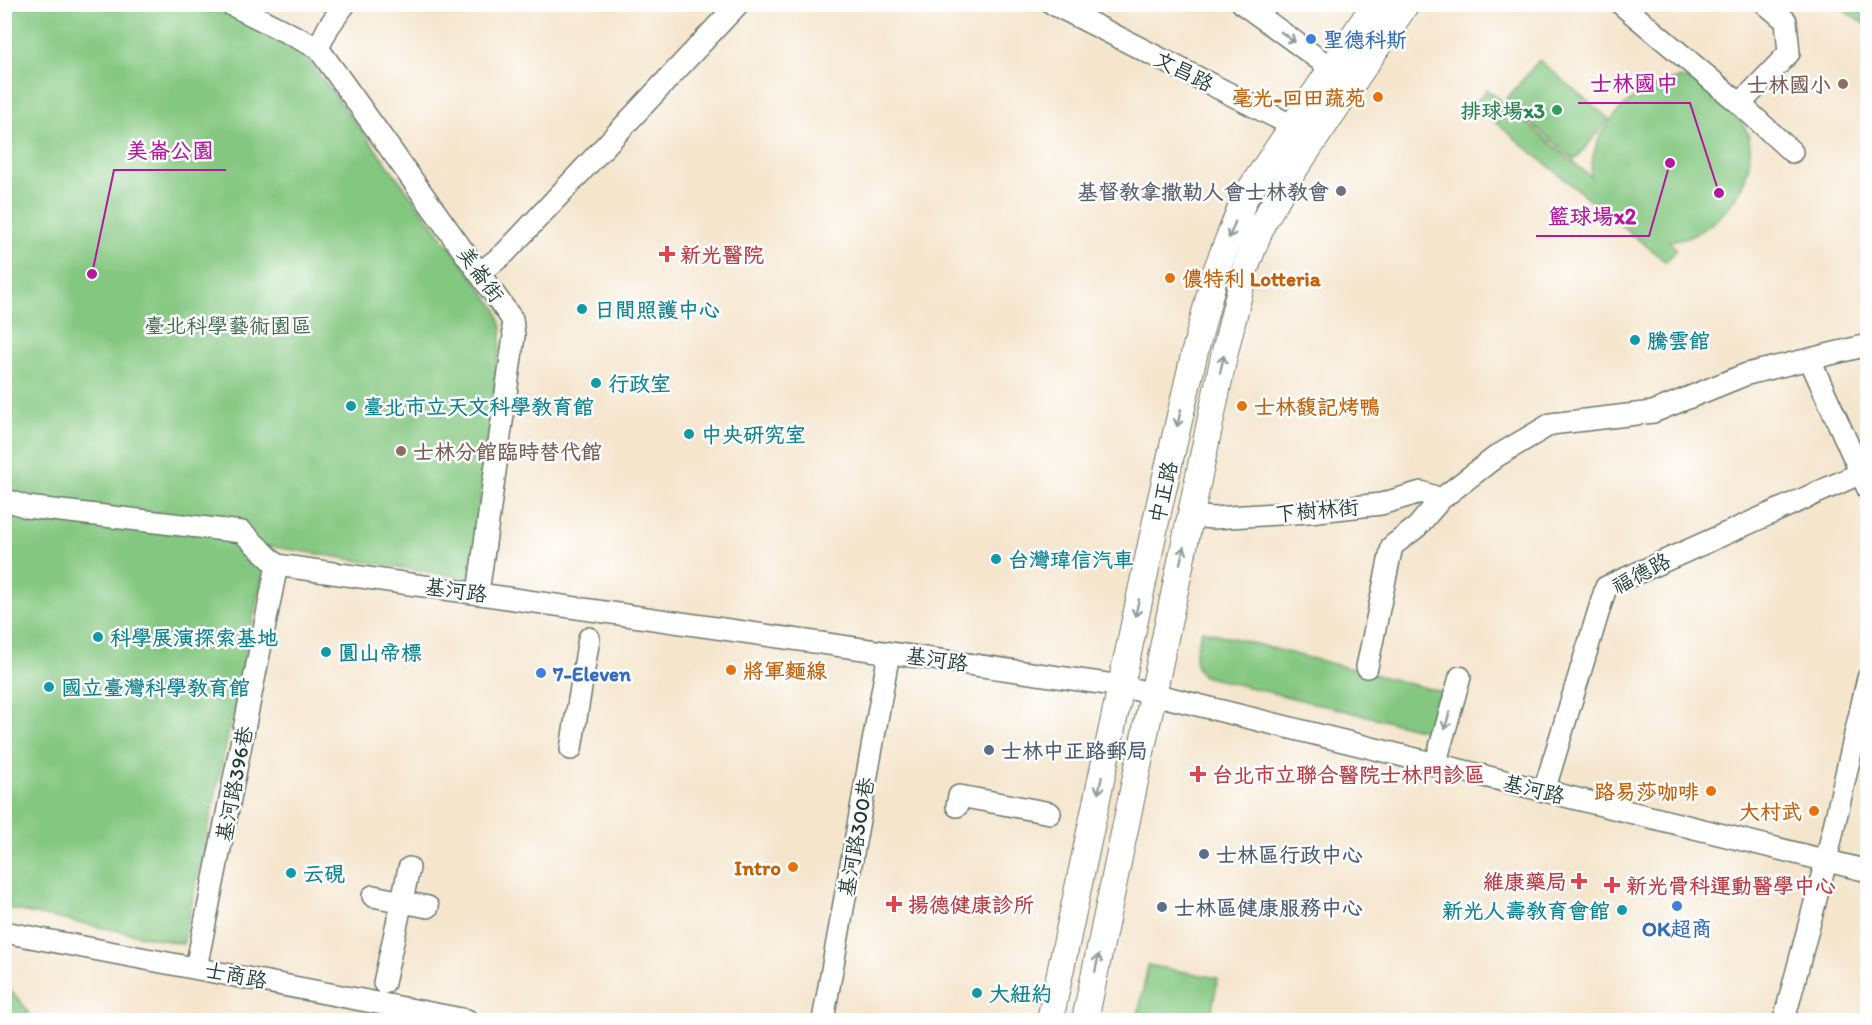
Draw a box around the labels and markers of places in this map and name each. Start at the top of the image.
place label: 聖德科斯 [1323,27,1407,52]
marker: 聖德科斯 [1304,32,1318,46]
callout: 士林國中 [1578,63,1690,103]
place label: 士林國小 [1747,72,1831,97]
marker: 士林國小 [1836,77,1850,91]
place label: 毫光-回田蔬苑 [1232,85,1366,110]
marker: 毫光-回田蔬苑 [1371,90,1385,104]
place label: 排球場x3 [1460,98,1545,123]
marker: 排球場x3 [1550,103,1564,117]
callout: 美崙公園 [114,130,226,170]
place label: 基督教拿撒勒人會士林教會 [1077,179,1329,204]
marker: 基督教拿撒勒人會士林教會 [1334,184,1348,198]
callout: 籃球場x2 [1536,196,1649,236]
place label: 新光醫院 [680,242,764,267]
marker: 新光醫院 [658,245,676,263]
place label: 儂特利 Lotteria [1182,266,1322,291]
marker: 儂特利 Lotteria [1163,271,1177,285]
place label: 日間照護中心 [594,297,720,322]
marker: 日間照護中心 [575,302,589,316]
place label: 騰雲館 [1647,328,1710,353]
marker: 騰雲館 [1628,333,1642,347]
place label: 行政室 [608,371,671,396]
marker: 行政室 [589,376,603,390]
place label: 臺北市立天文科學教育館 [363,394,594,419]
place label: 士林馥記烤鴨 [1254,394,1380,419]
marker: 臺北市立天文科學教育館 [344,399,358,413]
marker: 士林馥記烤鴨 [1235,399,1249,413]
place label: 中央研究室 [701,422,806,447]
marker: 中央研究室 [682,427,696,441]
place label: 士林分館臨時替代館 [413,439,602,464]
marker: 士林分館臨時替代館 [394,444,408,458]
place label: 台灣瑋信汽車 [1008,547,1134,572]
marker: 台灣瑋信汽車 [989,552,1003,566]
place label: 科學展演探索基地 [110,625,278,650]
marker: 科學展演探索基地 [91,630,105,644]
place label: 圓山帝標 [338,640,422,665]
marker: 圓山帝標 [319,645,333,659]
place label: 將軍麵線 [743,658,827,683]
place label: 7-Eleven [552,661,631,686]
marker: 將軍麵線 [724,663,738,677]
marker: 7-Eleven [534,666,548,680]
place label: 國立臺灣科學教育館 [61,675,250,700]
marker: 國立臺灣科學教育館 [42,680,56,694]
place label: 士林中正路郵局 [1001,738,1148,763]
marker: 士林中正路郵局 [982,743,996,757]
place label: 台北市立聯合醫院士林門診區 [1212,762,1485,787]
marker: 台北市立聯合醫院士林門診區 [1189,765,1207,783]
place label: 路易莎咖啡 [1594,779,1699,804]
marker: 路易莎咖啡 [1704,784,1718,798]
place label: 大村武 [1739,799,1802,824]
marker: 大村武 [1807,804,1821,818]
place label: 士林區行政中心 [1216,842,1363,867]
marker: 士林區行政中心 [1197,847,1211,861]
place label: Intro [734,855,781,880]
marker: Intro [786,860,800,874]
place label: 云硯 [303,861,345,886]
marker: 云硯 [284,866,298,880]
place label: 維康藥局 [1483,869,1567,894]
place label: 新光骨科運動醫學中心 [1626,873,1836,898]
marker: 維康藥局 [1572,874,1586,888]
marker: 新光骨科運動醫學中心 [1603,876,1621,894]
place label: 揚德健康診所 [908,892,1034,917]
marker: 揚德健康診所 [885,895,903,913]
place label: 士林區健康服務中心 [1174,895,1363,920]
place label: 新光人壽教育會館 [1442,898,1610,923]
marker: OK超商 [1670,899,1684,913]
marker: 士林區健康服務中心 [1155,900,1169,914]
marker: 新光人壽教育會館 [1615,903,1629,917]
place label: OK超商 [1642,916,1712,941]
place label: 大紐約 [989,981,1052,1006]
marker: 大紐約 [970,986,984,1000]

